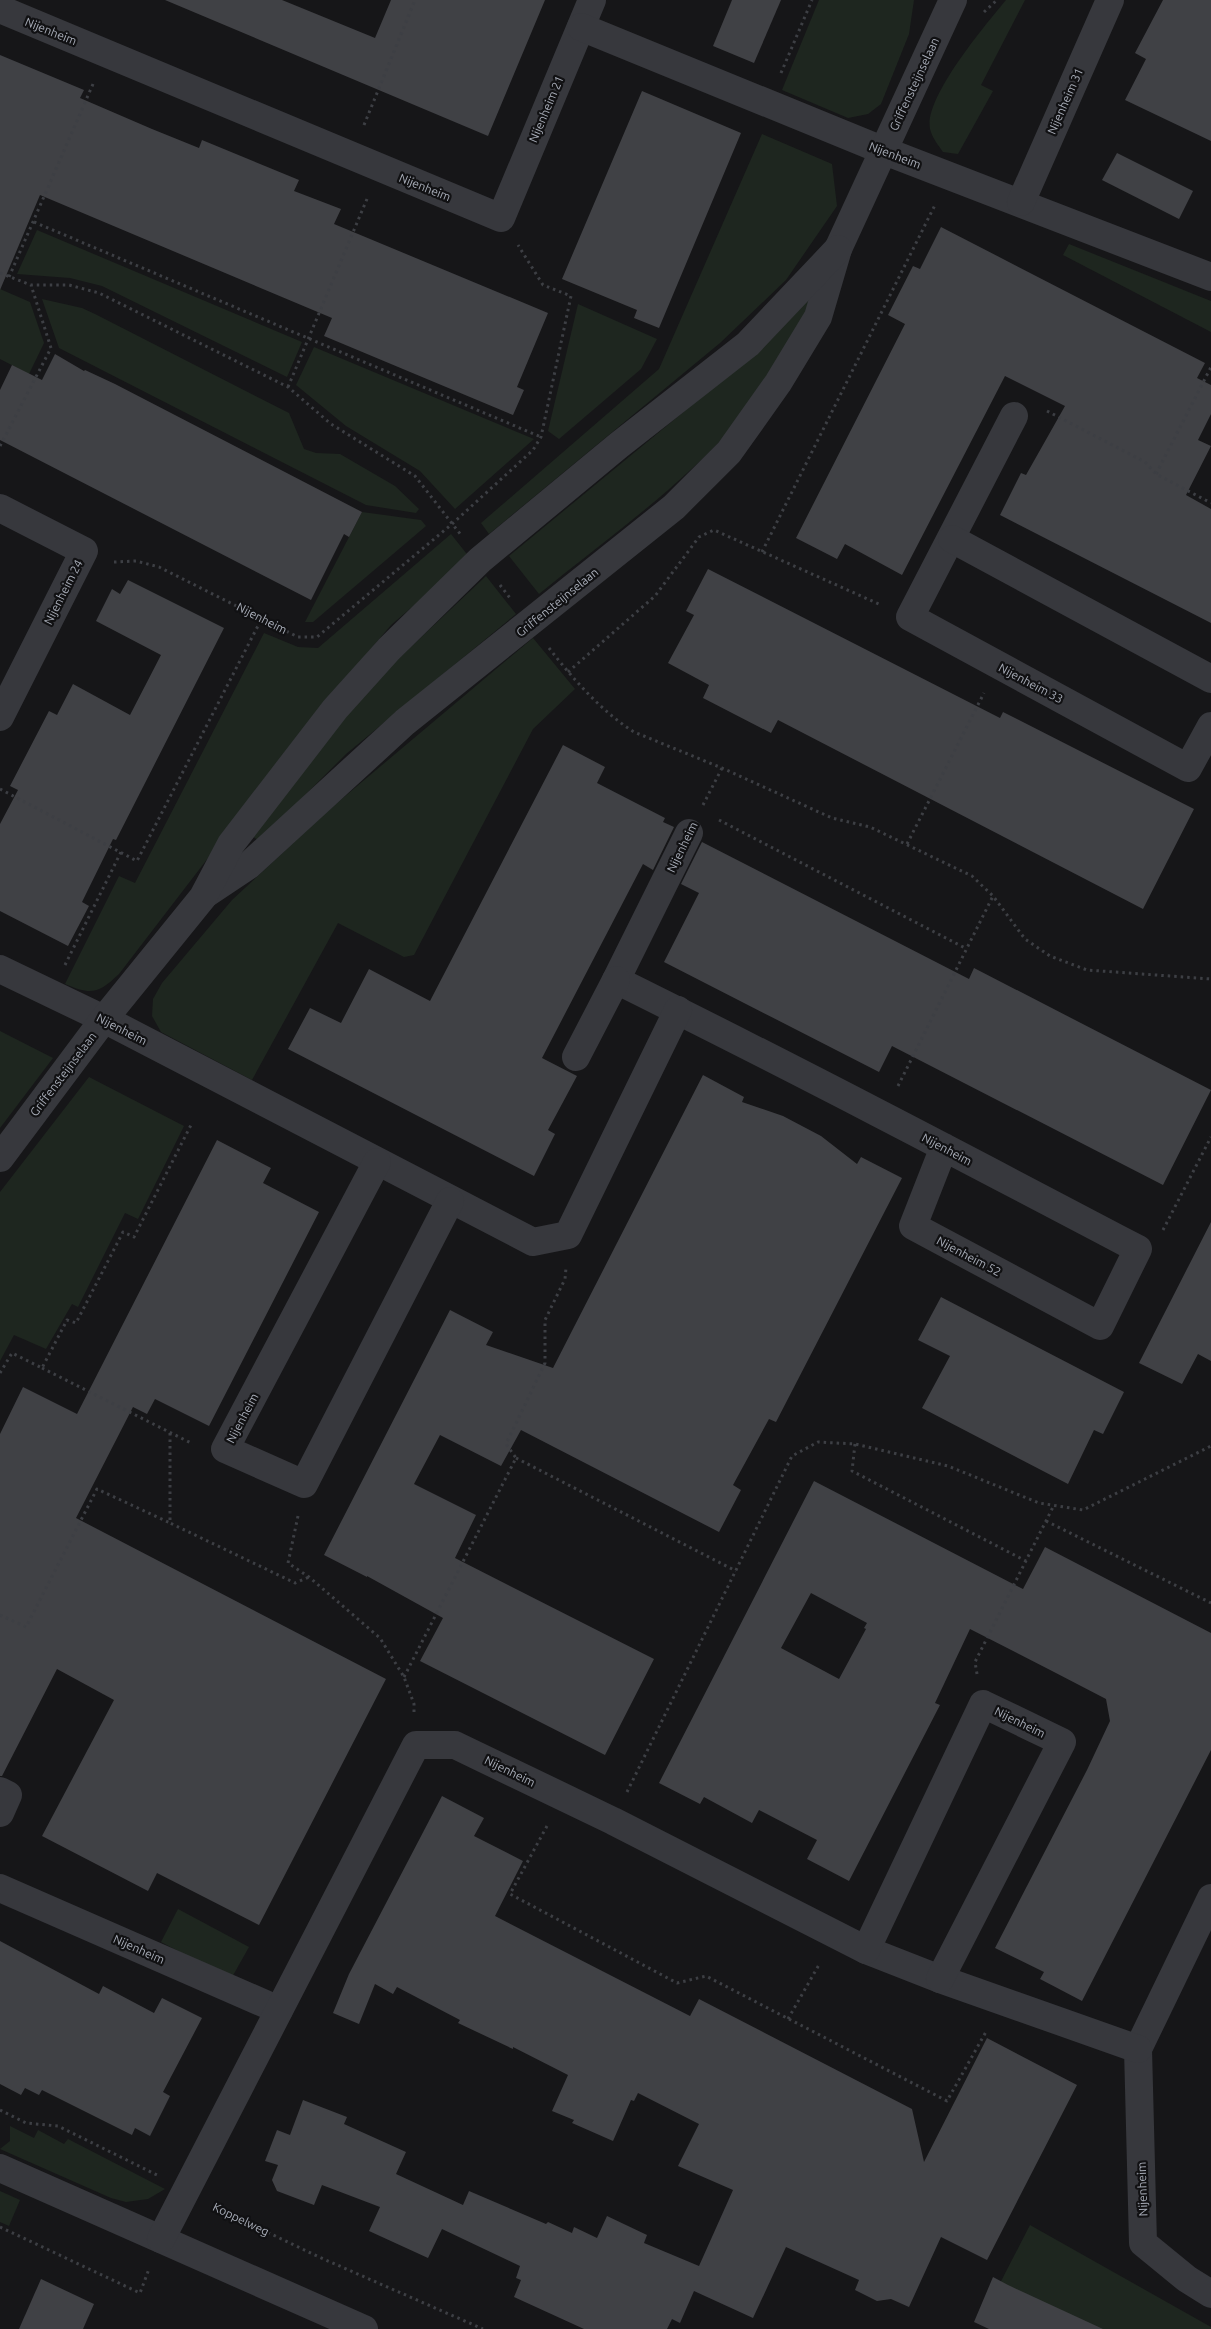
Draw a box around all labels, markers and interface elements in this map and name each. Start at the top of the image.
street label: Nijenheim [23,15,79,47]
street label: Griffensteijnselaan [887,35,941,133]
street label: Nijenheim 31 [1045,66,1085,136]
street label: Nijenheim 21 [526,74,566,144]
street label: Nijenheim [867,139,923,171]
street label: Nijenheim [397,171,453,203]
street label: Nijenheim 24 [41,557,85,627]
street label: Griffensteijnselaan [513,565,601,639]
street label: Nijenheim [235,600,289,636]
street label: Nijenheim 33 [997,661,1065,705]
street label: Nijenheim [664,820,700,874]
street label: Nijenheim [95,1011,149,1047]
street label: Griffensteijnselaan [27,1030,99,1118]
street label: Nijenheim [920,1130,974,1168]
street label: Nijenheim 52 [935,1234,1003,1278]
street label: Nijenheim [223,1391,261,1445]
street label: Nijenheim [993,1704,1047,1740]
street label: Nijenheim [483,1753,537,1789]
street label: Nijenheim [111,1932,167,1966]
street label: Nijenheim [1135,2161,1149,2217]
street label: Koppelweg [211,2200,271,2238]

